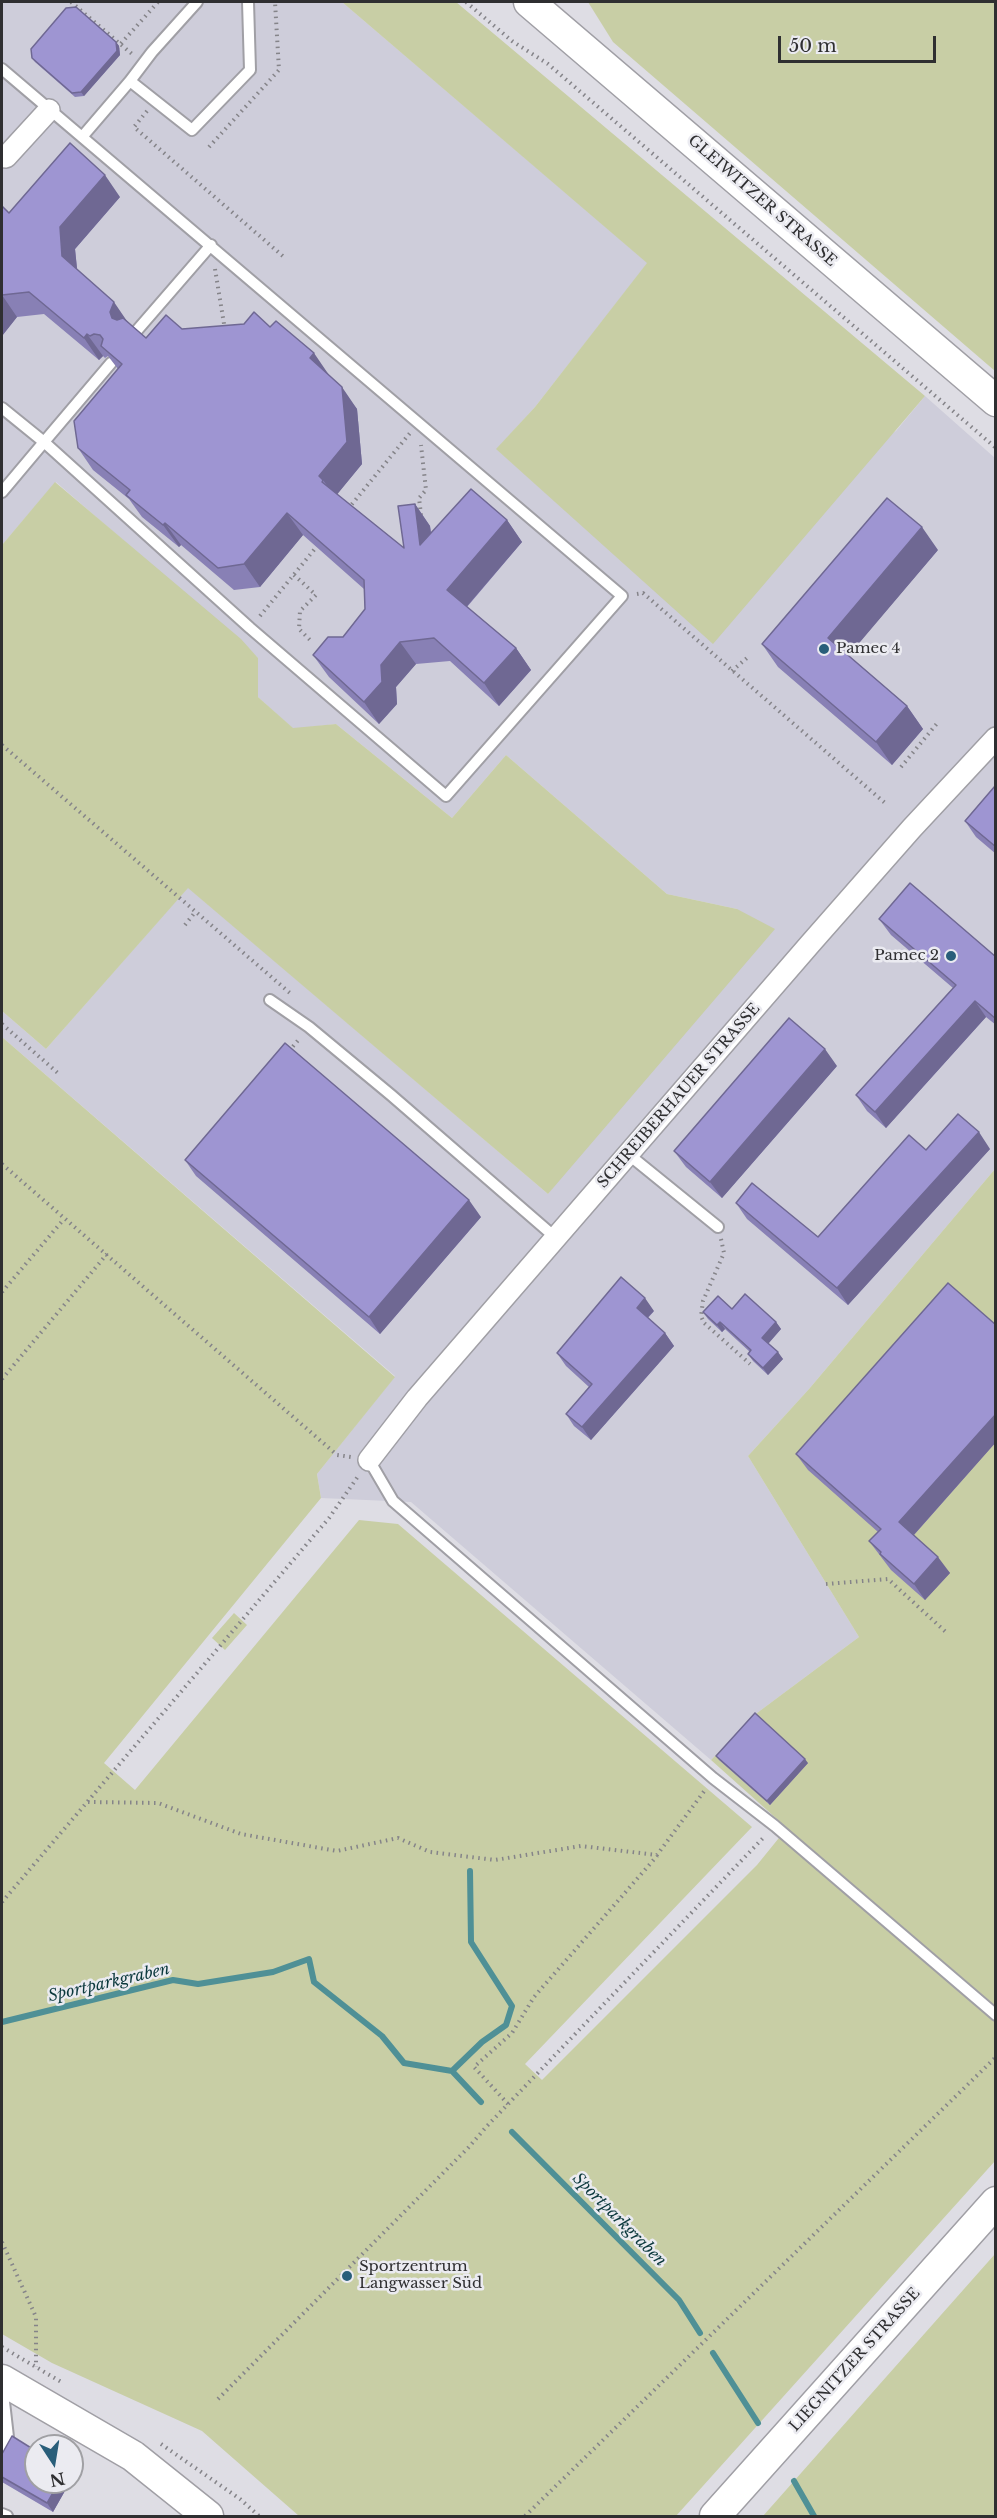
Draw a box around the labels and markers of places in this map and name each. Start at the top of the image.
place label: Pamec 4 [836,640,900,658]
marker: Pamec 4 [817,642,831,656]
place label: Pamec 2 [874,947,939,965]
marker: Pamec 2 [944,949,958,963]
place label: Sportzentrum Langwasser Süd [359,2258,482,2293]
marker: Sportzentrum Langwasser Süd [340,2269,354,2283]

